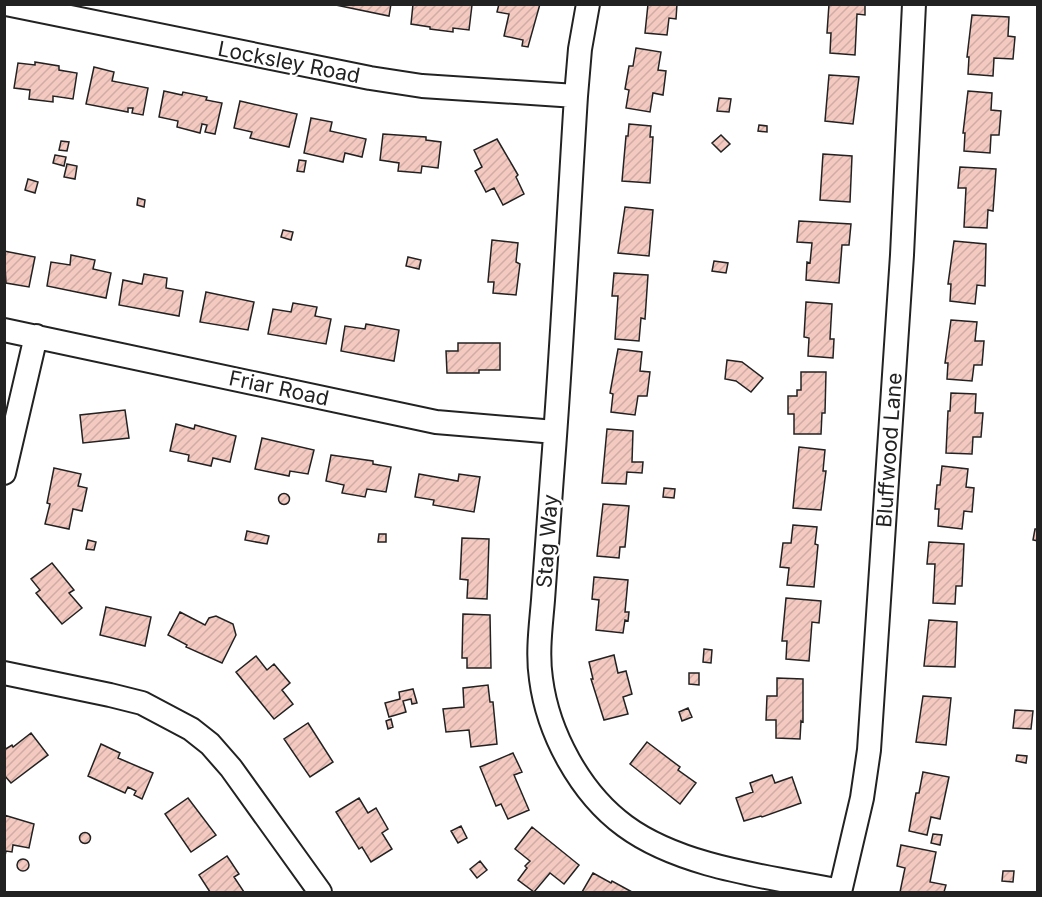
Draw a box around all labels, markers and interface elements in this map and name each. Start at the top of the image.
street label: Locksley Road [216,36,362,88]
street label: Friar Road [227,365,331,411]
street label: Bluffwood Lane [871,372,907,528]
street label: Stag Way [531,493,563,589]

